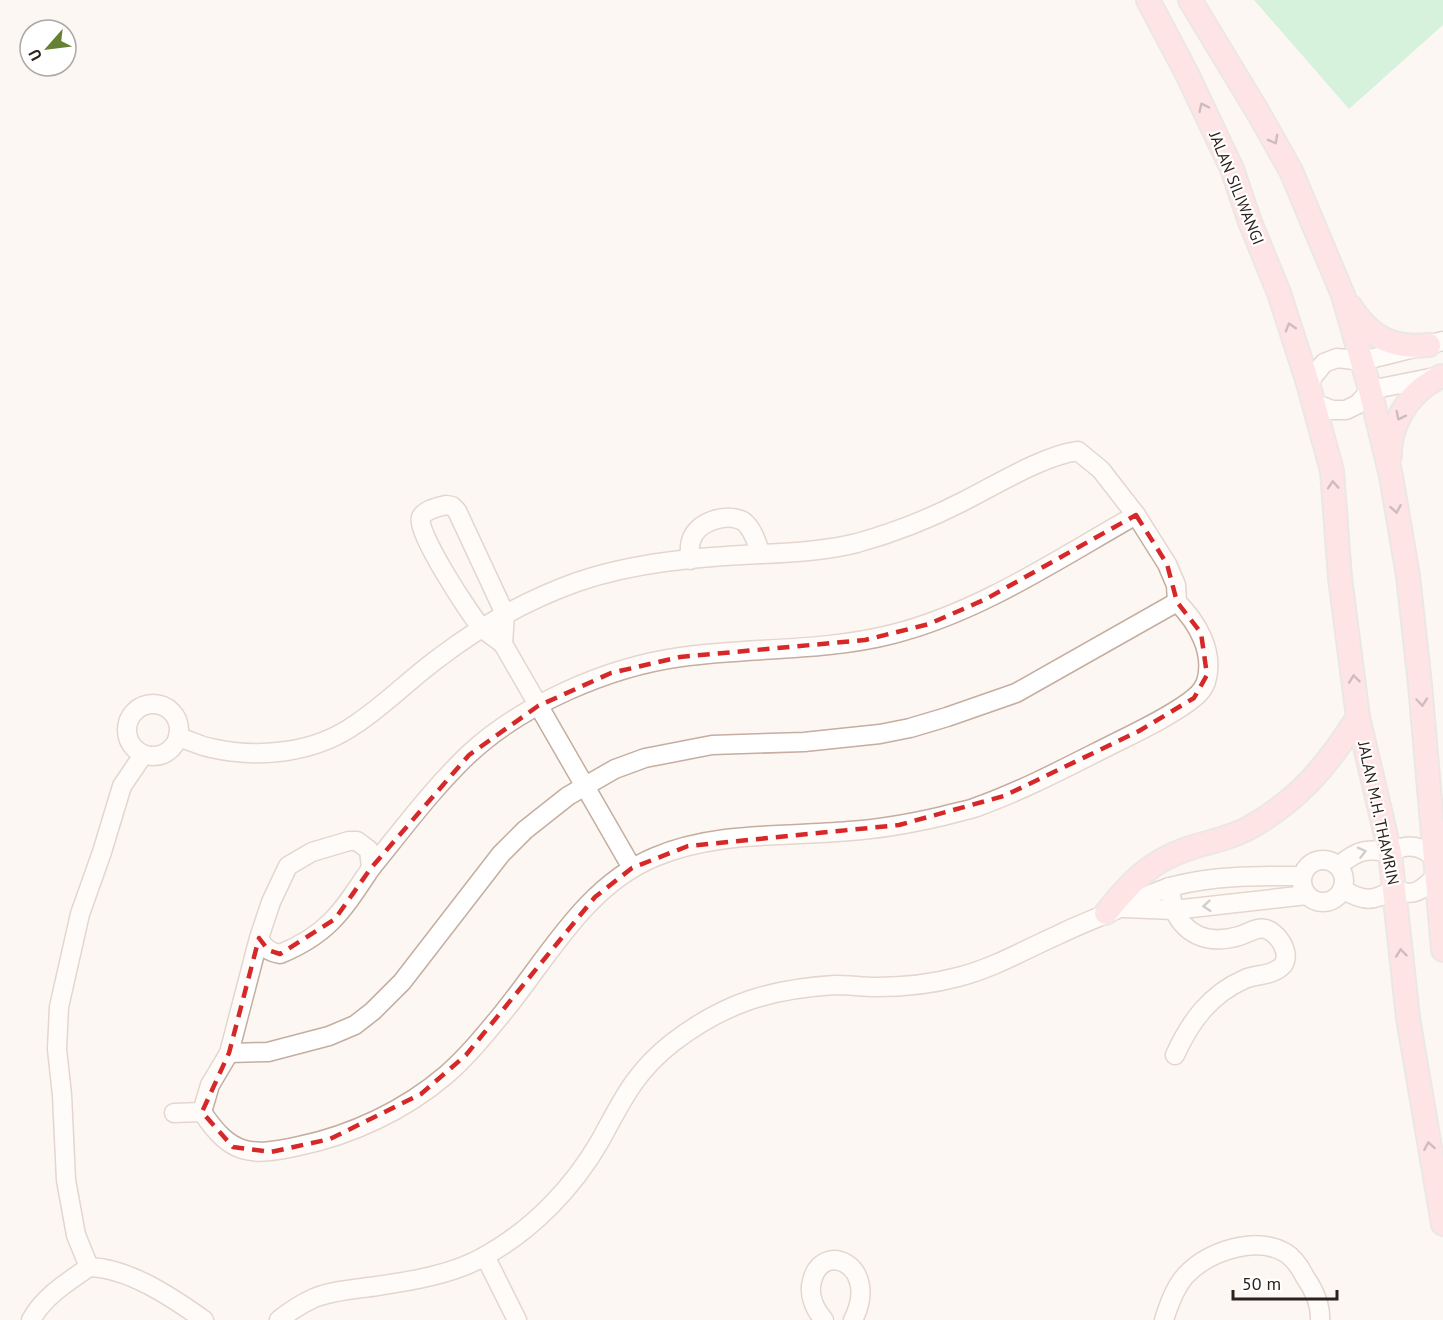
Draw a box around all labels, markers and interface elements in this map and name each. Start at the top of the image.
north arrow [18,18,78,78]
text: U [24,46,46,64]
one-way arrow [1198,103,1210,114]
street label: JALAN SILIWANGI [1205,128,1269,247]
one-way arrow [1267,134,1278,144]
one-way arrow [1285,322,1297,333]
one-way arrow [1396,410,1407,421]
one-way arrow [1327,480,1340,489]
one-way arrow [1390,504,1402,513]
one-way arrow [1348,674,1361,683]
one-way arrow [1415,698,1428,707]
street label: JALAN M.H. THAMRIN [1354,738,1404,887]
one-way arrow [1357,847,1367,860]
one-way arrow [1203,899,1212,912]
one-way arrow [1395,949,1408,958]
one-way arrow [1424,1141,1436,1151]
scale bar [1233,1263,1336,1301]
text: 50 m [1242,1272,1281,1295]

